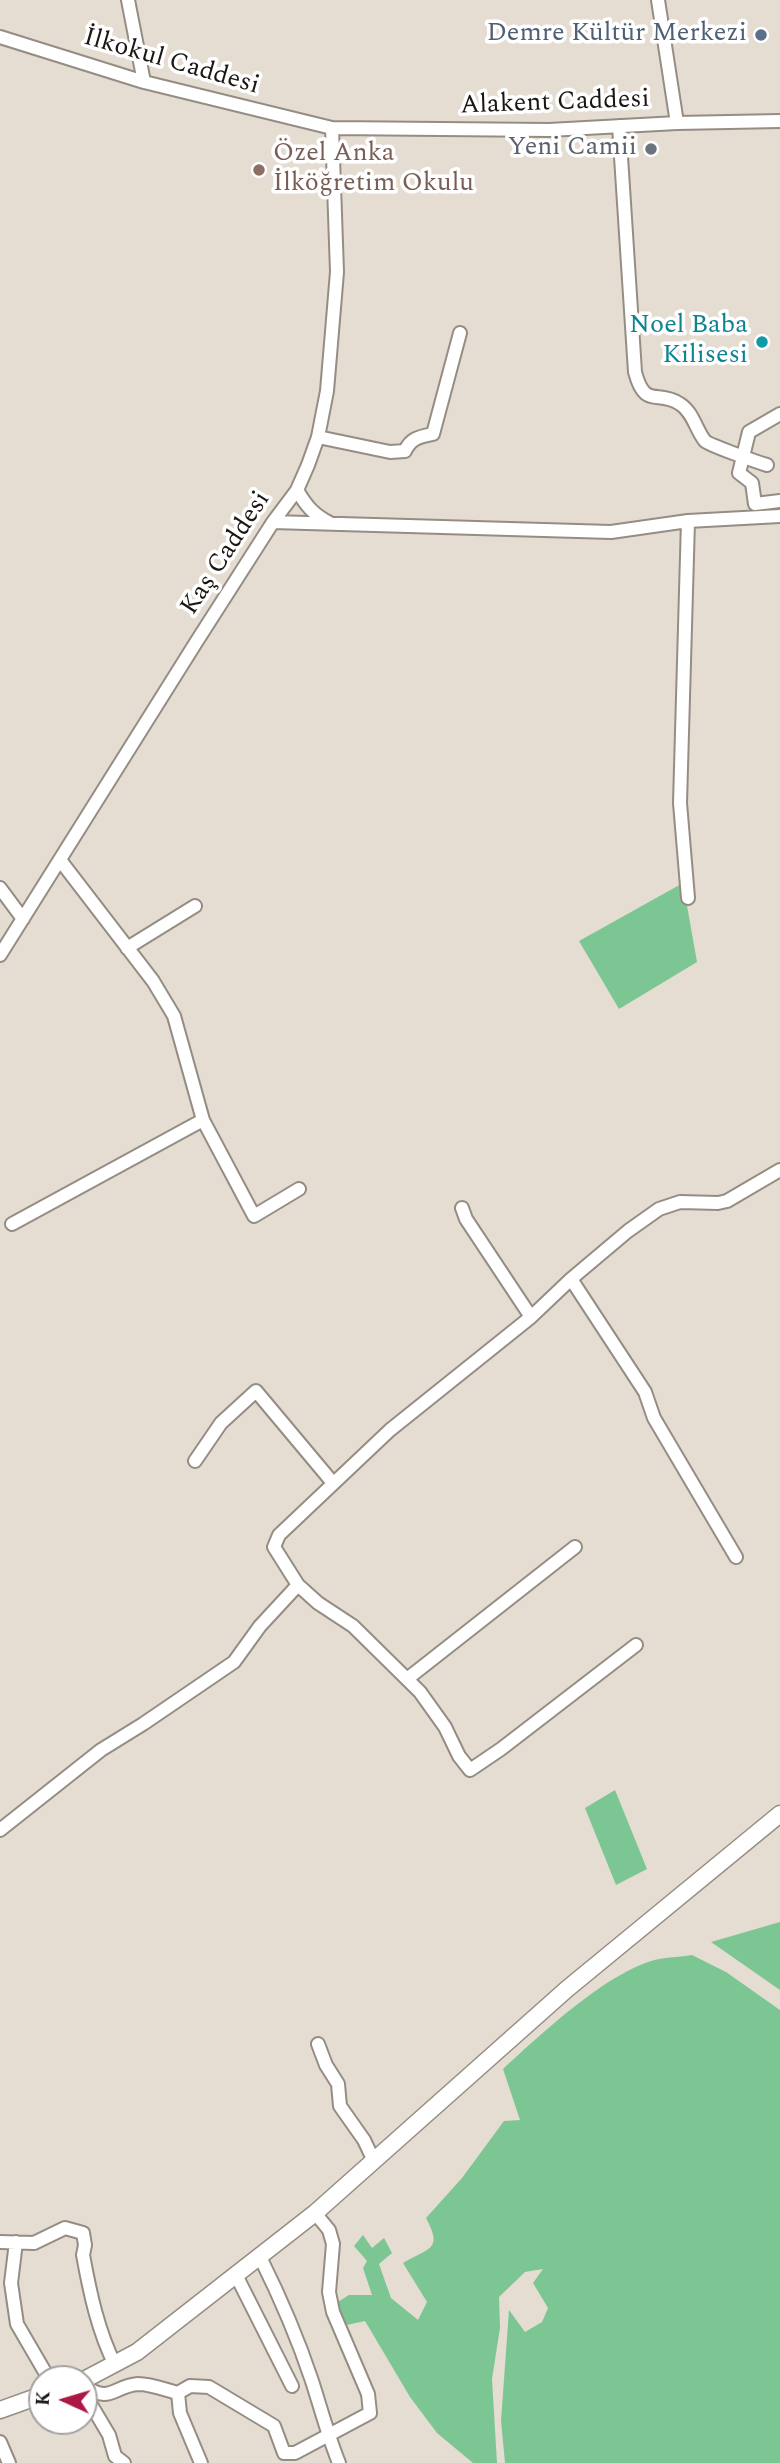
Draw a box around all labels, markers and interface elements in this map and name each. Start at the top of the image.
place label: Demre Kültür Merkezi [487,19,747,51]
street label: İlkokul Caddesi [80,23,262,103]
marker: Demre Kültür Merkezi [753,27,769,43]
street label: Alakent Caddesi [460,85,650,123]
place label: Yeni Camii [508,133,637,165]
place label: Özel Anka İlköğretim Okulu [273,139,474,200]
marker: Yeni Camii [643,141,659,157]
marker: Özel Anka İlköğretim Okulu [251,162,267,178]
place label: Noel Baba Kilisesi [629,311,748,372]
marker: Noel Baba Kilisesi [754,334,770,350]
street label: Kaş Caddesi [175,486,279,622]
north arrow [28,2365,98,2435]
text: K [29,2390,59,2407]

